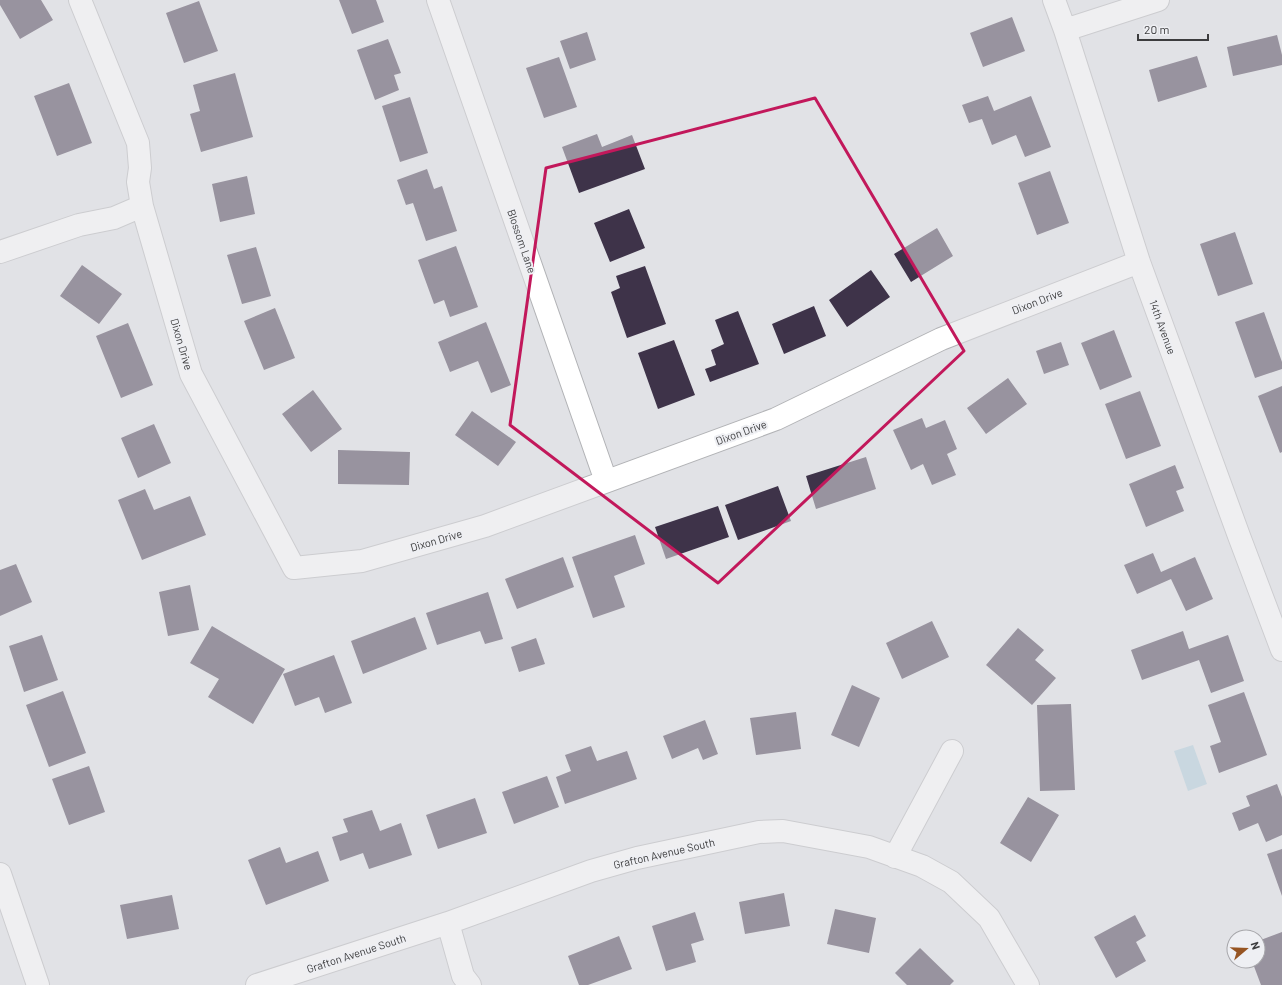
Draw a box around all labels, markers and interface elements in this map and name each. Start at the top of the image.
scale bar [1138,16,1208,42]
text: 20 m [1144,22,1170,36]
street label: Blossom Lane [505,207,539,275]
street label: Dixon Drive [1010,285,1064,317]
street label: 14th Avenue [1147,298,1179,356]
street label: Dixon Drive [168,317,196,372]
street label: Dixon Drive [714,417,768,447]
street label: Dixon Drive [409,526,464,554]
street label: Grafton Avenue South [612,835,716,871]
north arrow [1226,929,1266,969]
street label: Grafton Avenue South [305,931,407,975]
text: N [1249,940,1263,951]

